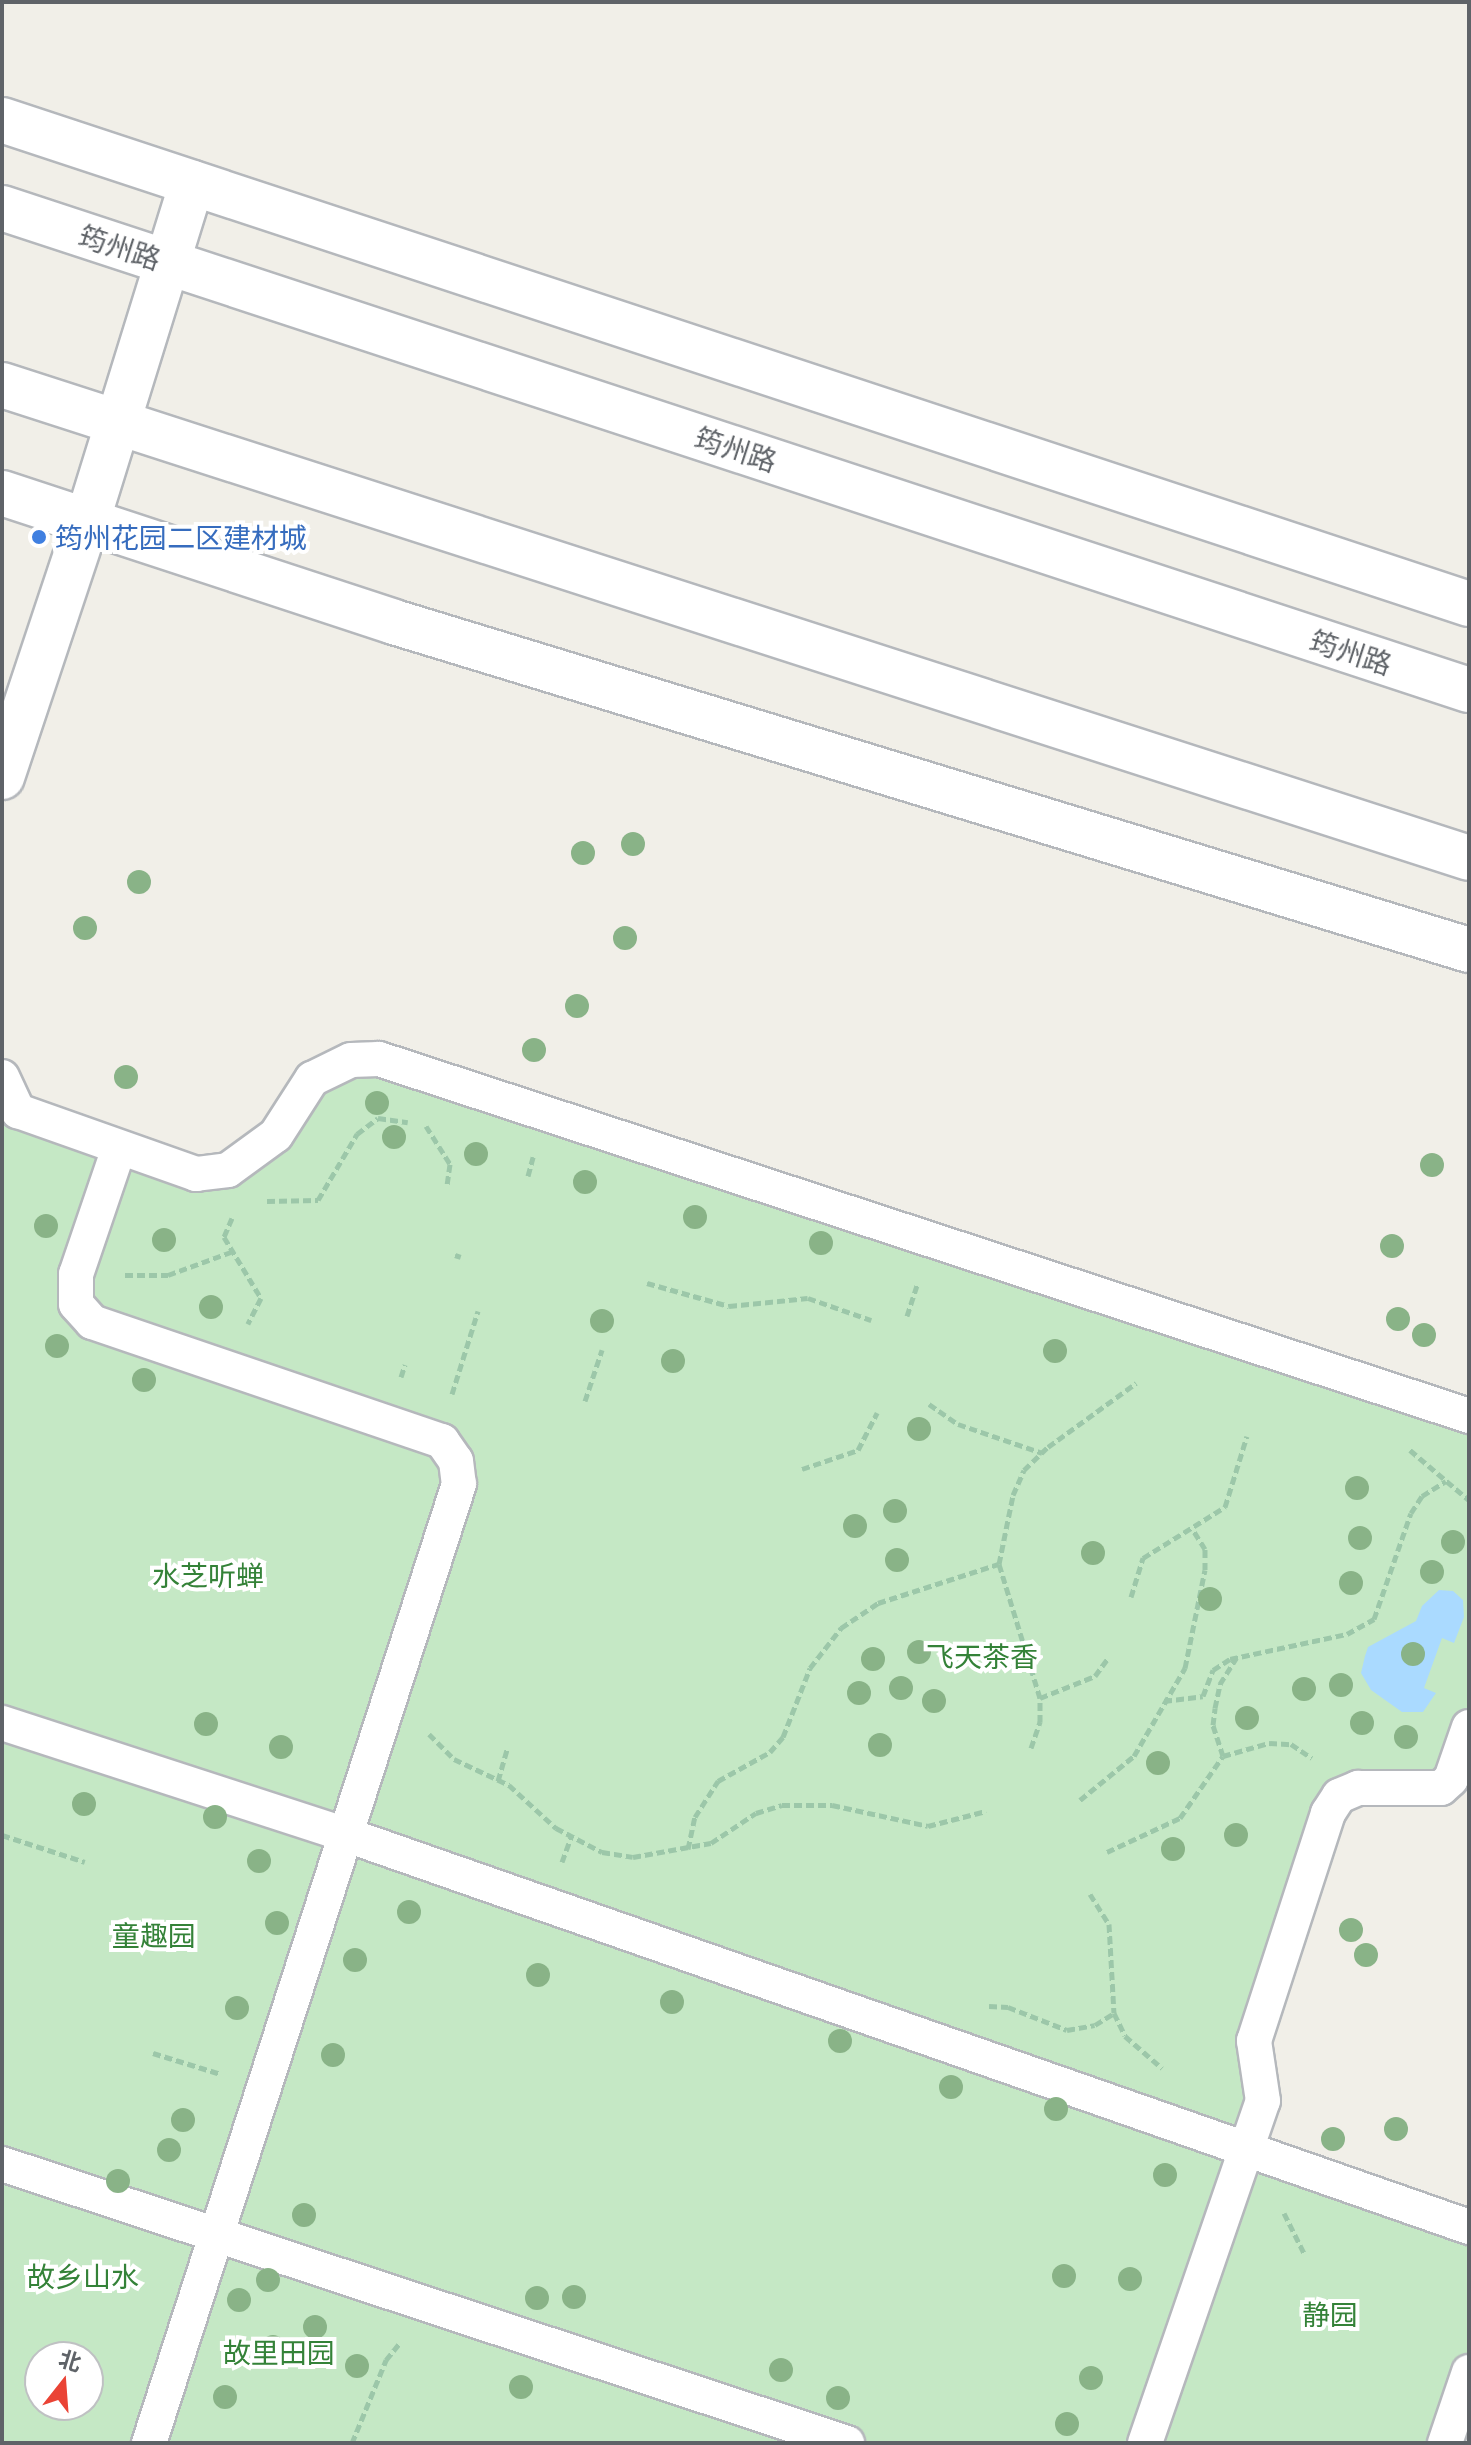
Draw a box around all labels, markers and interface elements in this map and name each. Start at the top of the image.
street label: 筠州路 [75,218,165,276]
street label: 筠州路 [691,420,781,478]
place label: 筠州花园二区建材城 [55,520,307,554]
marker: 筠州花园二区建材城 [30,528,48,546]
street label: 筠州路 [1306,623,1396,681]
park label: 水芝听蝉 [152,1558,264,1592]
park label: 飞天茶香 [926,1639,1038,1673]
park label: 童趣园 [112,1918,196,1952]
park label: 故乡山水 [27,2259,139,2293]
park label: 静园 [1302,2297,1358,2331]
park label: 故里田园 [223,2335,335,2369]
north arrow [24,2341,104,2421]
text: 北 [56,2344,85,2376]

